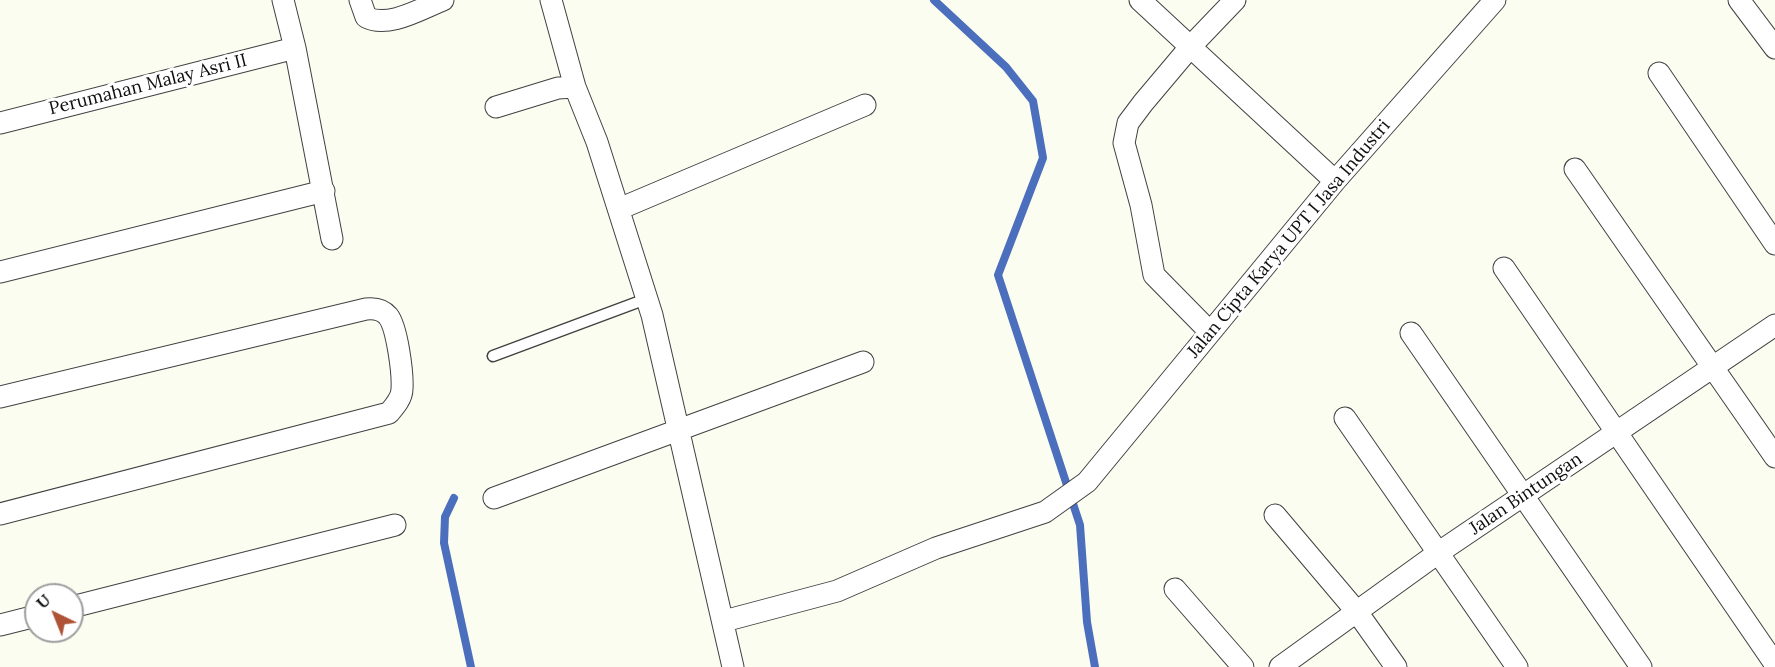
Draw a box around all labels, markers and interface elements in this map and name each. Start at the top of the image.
street label: Perumahan Malay Asri II [47,50,249,120]
street label: Jalan Cipta Karya UPT I Jasa Industri [1183,116,1395,362]
street label: Jalan Bintungan [1466,448,1586,540]
north arrow [24,583,84,643]
text: U [32,590,54,613]

